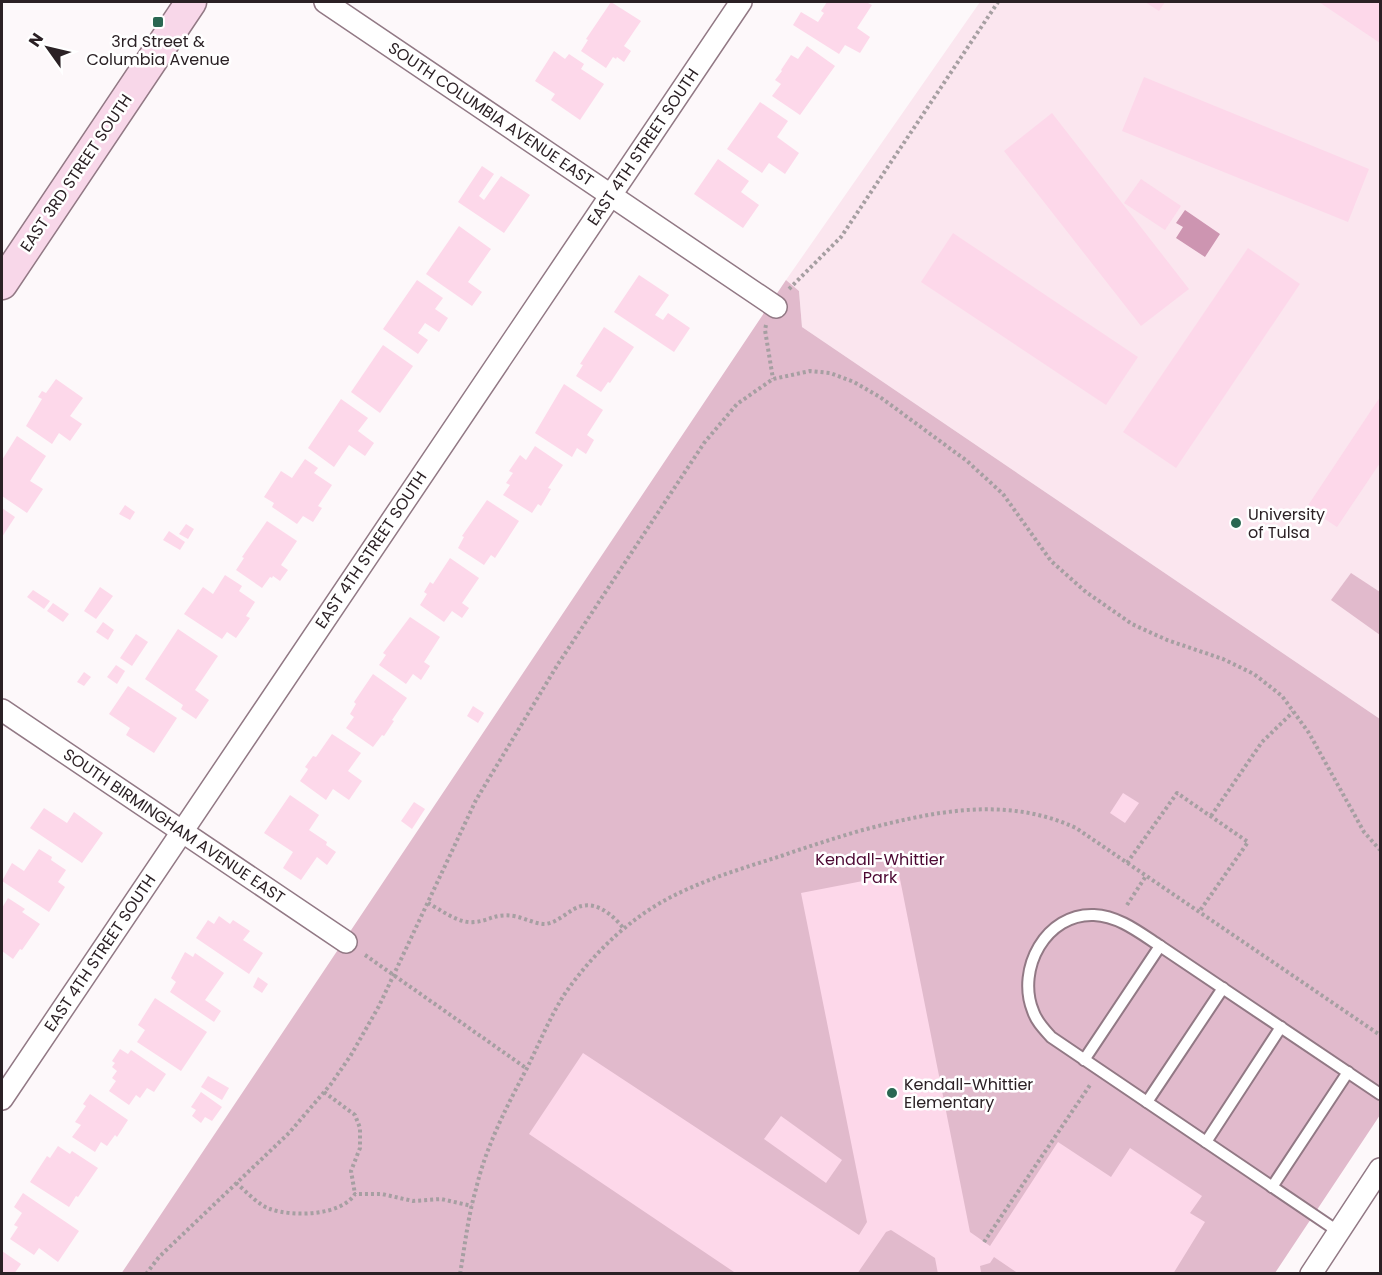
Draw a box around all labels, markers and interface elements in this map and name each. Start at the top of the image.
marker: 3rd Street & Columbia Avenue [151,15,165,29]
north arrow [18,18,78,78]
text: N [23,28,49,51]
place label: 3rd Street & Columbia Avenue [86,30,230,71]
street label: SOUTH COLUMBIA AVENUE EAST [384,36,599,192]
street label: EAST 4TH STREET SOUTH [582,64,704,230]
street label: EAST 3RD STREET SOUTH [15,90,137,256]
street label: EAST 4TH STREET SOUTH [310,467,432,633]
place label: University of Tulsa [1248,503,1325,544]
marker: University of Tulsa [1229,516,1243,530]
street label: SOUTH BIRMINGHAM AVENUE EAST [59,743,290,909]
park label: Kendall-Whittier Park [815,848,945,889]
street label: EAST 4TH STREET SOUTH [39,870,161,1036]
place label: Kendall-Whittier Elementary [904,1073,1033,1114]
marker: Kendall-Whittier Elementary [885,1086,899,1100]

